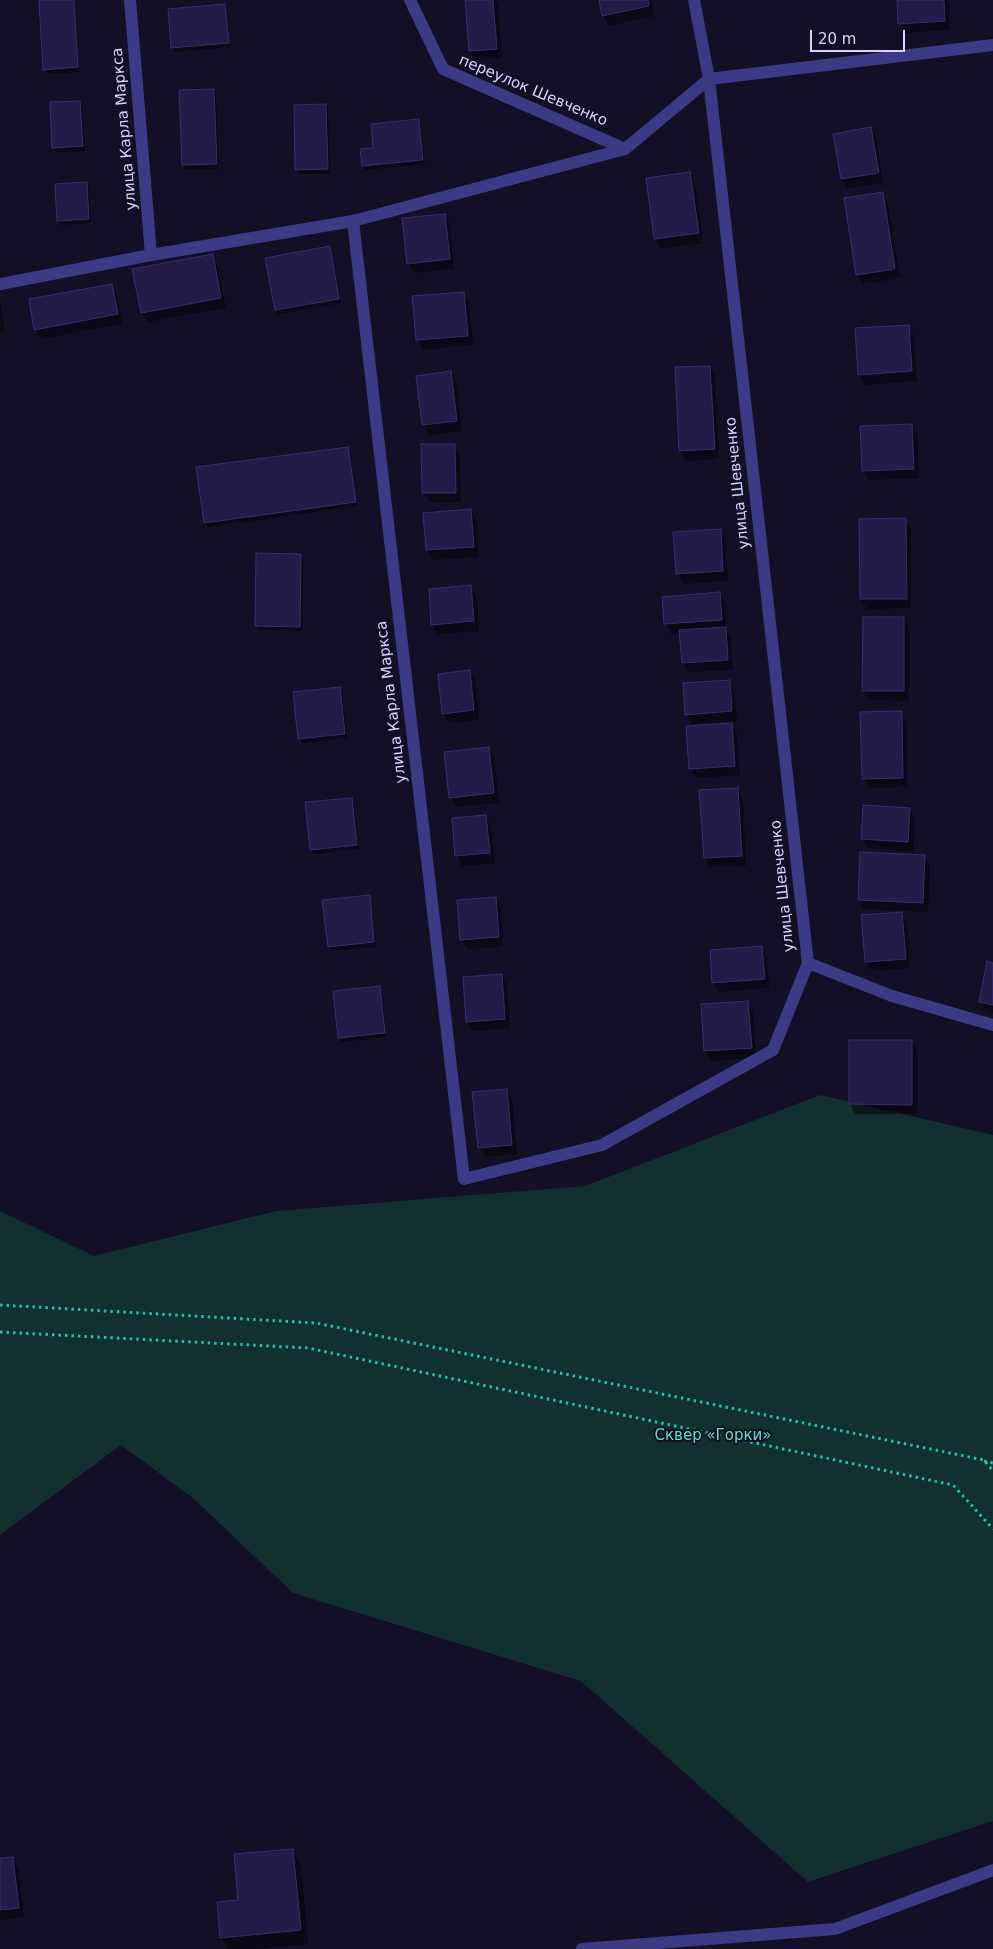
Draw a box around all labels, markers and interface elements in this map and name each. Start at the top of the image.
scale bar [813,20,908,52]
text: 20 m [818,30,856,48]
street label: улица Карла Маркса [109,47,141,211]
street label: переулок Шевченко [456,52,610,130]
street label: улица Шевченко [722,416,754,550]
street label: улица Карла Маркса [373,620,411,784]
street label: улица Шевченко [767,819,799,953]
park label: Сквер «Горки» [655,1427,771,1445]

